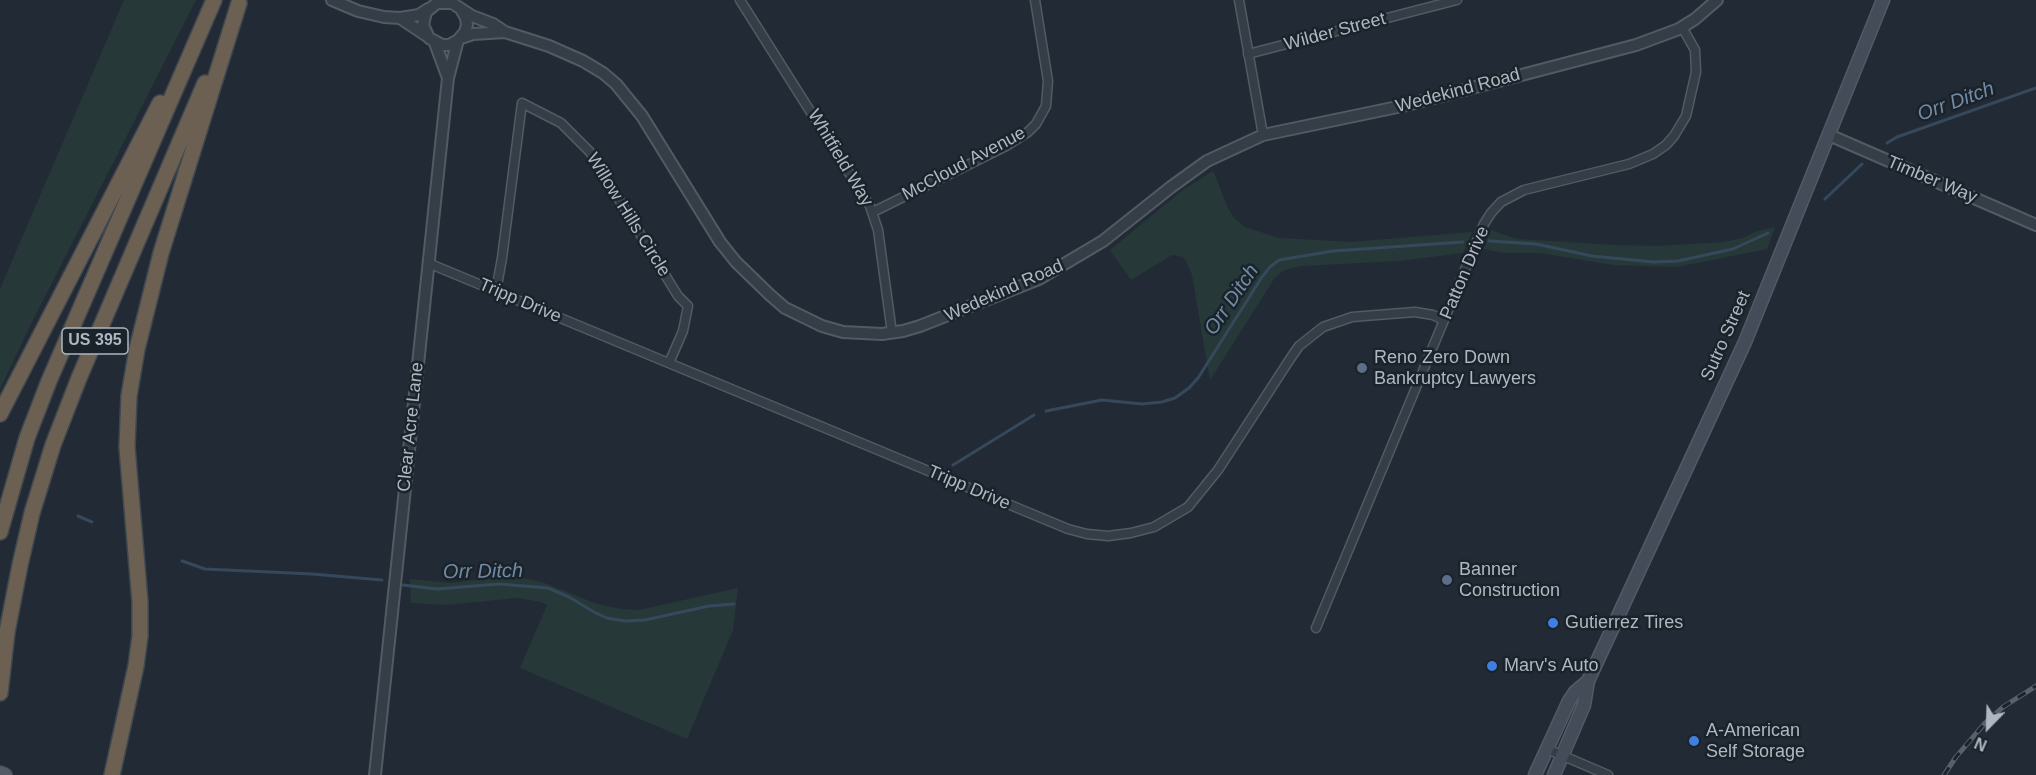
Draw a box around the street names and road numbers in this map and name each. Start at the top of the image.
street label: Wilder Street [1282,8,1388,56]
street label: Wedekind Road [1394,64,1522,118]
street label: Whitfield Way [803,106,877,210]
street label: McCloud Avenue [899,122,1029,206]
street label: Willow Hills Circle [581,149,675,281]
street label: Timber Way [1884,151,1980,209]
street label: Patton Drive [1436,223,1494,323]
street label: Wedekind Road [941,255,1067,327]
street label: Tripp Drive [476,274,564,328]
street label: Sutro Street [1697,288,1755,384]
road number: US 395 [62,328,128,354]
street label: Clear Acre Lane [393,361,429,493]
street label: Tripp Drive [925,461,1013,515]

